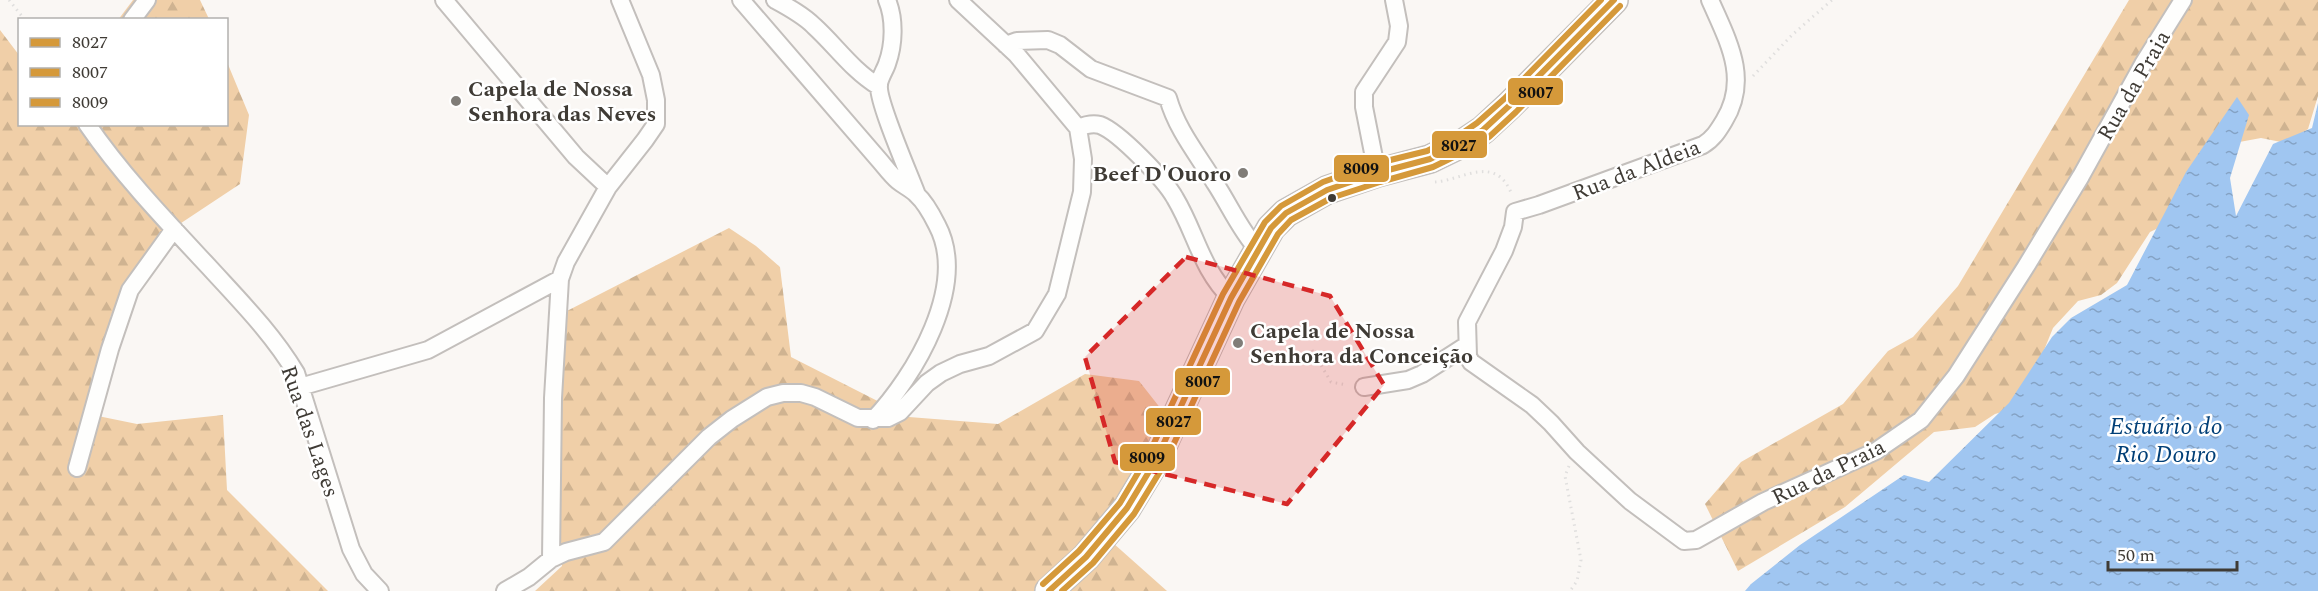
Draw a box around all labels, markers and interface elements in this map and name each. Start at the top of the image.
legend [18,18,228,126]
street label: Rua da Praia [2089,24,2179,147]
text: 8027 [72,29,108,56]
text: 8007 [72,59,108,86]
place label: Capela de Nossa Senhora das Neves [468,73,656,131]
line badge: 8007 [1507,77,1564,106]
text: 8007 [1518,81,1554,105]
text: 8009 [72,89,108,116]
marker: Capela de Nossa Senhora das Neves [449,94,463,108]
line badge: 8027 [1431,130,1488,159]
street label: Rua da Aldeia [1568,131,1706,210]
text: 8027 [1441,134,1477,158]
line badge: 8009 [1333,154,1390,183]
text: 8009 [1343,157,1379,181]
place label: Beef D'Ouoro [1092,158,1231,191]
marker: Beef D'Ouoro [1236,166,1250,180]
unlabelled marker [1326,192,1338,204]
place label: Capela de Nossa Senhora da Conceição [1250,315,1473,373]
marker: Capela de Nossa Senhora da Conceição [1231,336,1245,350]
street label: Rua das Lages [272,361,348,502]
line badge: 8007 [1174,367,1231,396]
text: 8007 [1185,370,1221,394]
line badge: 8027 [1145,407,1202,436]
water label: Estuário do Rio Douro [2109,409,2223,473]
text: 8027 [1156,410,1192,434]
street label: Rua da Praia [1766,430,1891,514]
line badge: 8009 [1119,443,1176,472]
text: 8009 [1129,446,1165,470]
scale bar [2108,534,2237,572]
text: 50 m [2117,542,2155,569]

